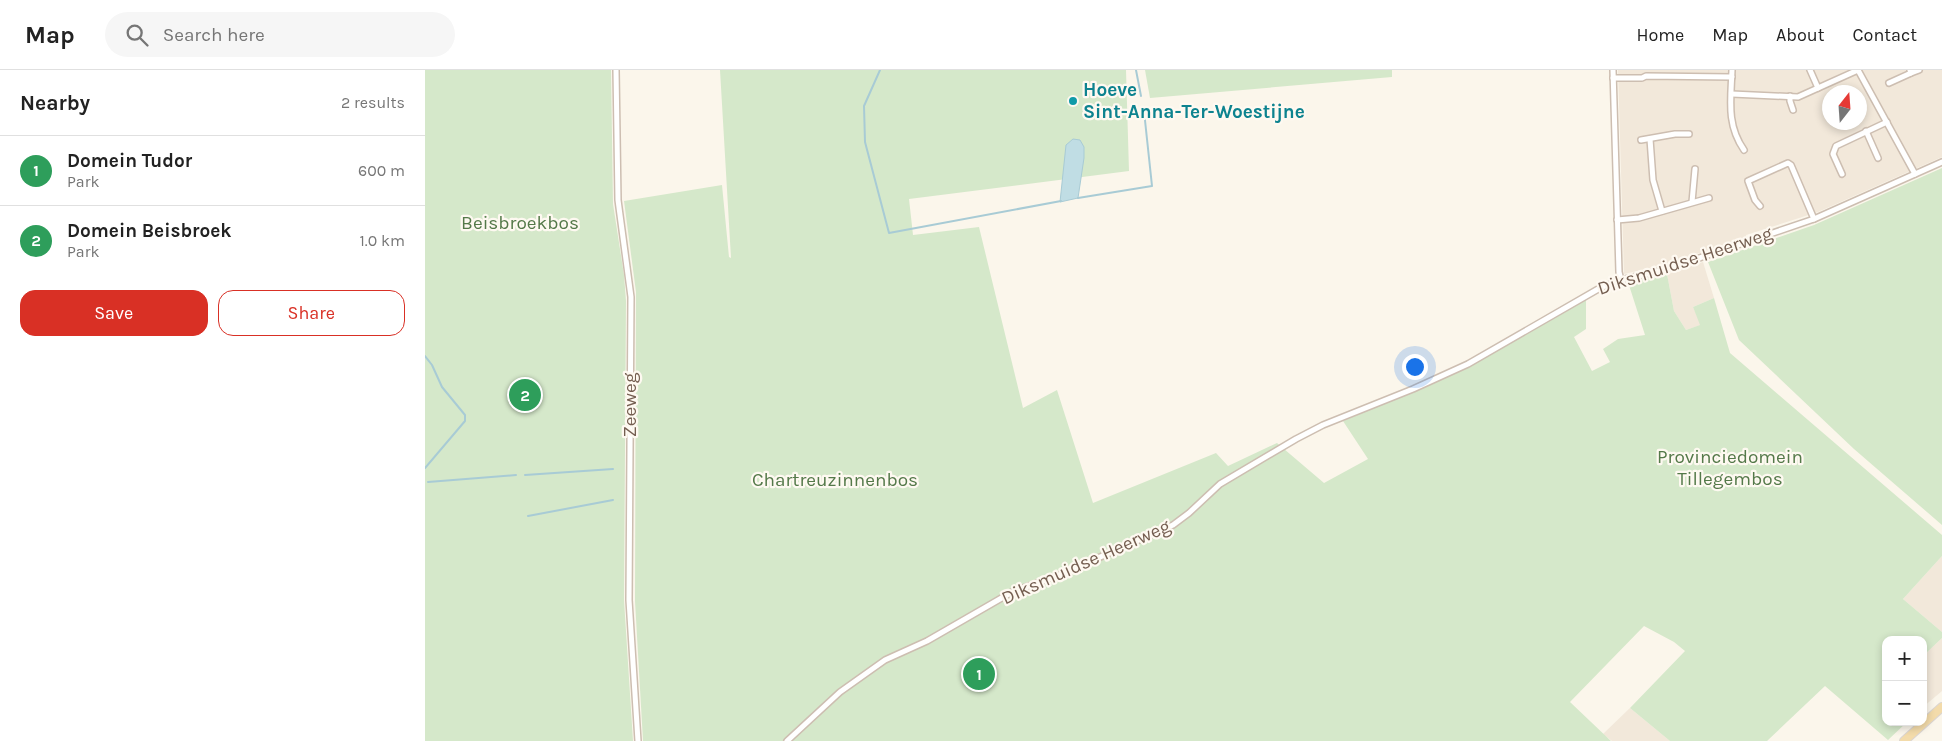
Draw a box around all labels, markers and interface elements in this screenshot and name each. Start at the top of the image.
search box [105,12,455,57]
text: Map [25,21,75,49]
icon: search [123,21,151,49]
text: Search here [163,24,265,46]
text: Home [1636,24,1684,46]
text: Map [1712,24,1748,46]
text: About [1776,24,1825,46]
text: Contact [1853,24,1917,46]
place label: Hoeve Sint-Anna-Ter-Woestijne [1083,79,1305,123]
north arrow [1822,85,1867,130]
text: Nearby [20,91,90,115]
text: 2 results [341,93,405,112]
marker: Hoeve Sint-Anna-Ter-Woestijne [1067,95,1079,107]
text: Domein Tudor [67,150,192,172]
text: 1 [33,161,39,180]
text: 600 m [358,161,405,180]
text: Park [67,172,99,191]
park label: Beisbroekbos [461,212,579,234]
text: Domein Beisbroek [67,220,232,242]
street label: Diksmuidse Heerweg [1595,222,1776,300]
text: 2 [31,231,41,250]
text: 1.0 km [360,231,405,250]
text: Park [67,242,99,261]
button: Save [20,290,208,336]
button: Share [218,290,405,336]
your location [1402,354,1428,380]
street label: Zeeweg [619,372,641,438]
pin: 2 [509,376,541,414]
park label: Provinciedomein Tillegembos [1657,446,1803,490]
park label: Chartreuzinnenbos [752,469,918,491]
street label: Diksmuidse Heerweg [998,515,1174,609]
map controls [1882,636,1927,726]
button: + [1882,636,1927,681]
pin: 1 [963,655,995,693]
button: − [1882,681,1927,726]

